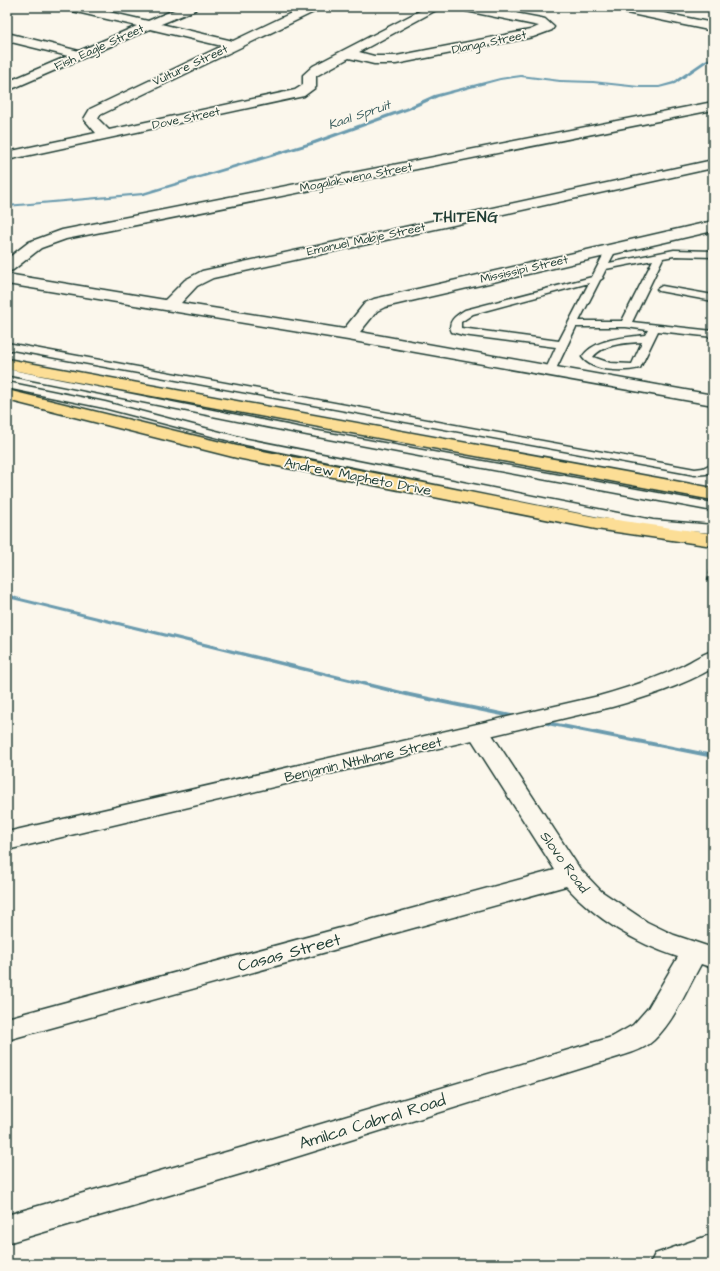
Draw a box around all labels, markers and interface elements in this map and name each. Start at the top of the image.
street label: Fish Eagle Street [52,20,147,76]
street label: Dlanga Street [450,26,528,60]
street label: Vulture Street [150,40,231,90]
water label: Kaal Spruit [326,95,395,134]
street label: Dove Street [151,103,222,134]
street label: Mogalakwena Street [298,158,414,198]
district label: THITENG [432,207,499,228]
street label: Emanuel Mabje Street [305,219,427,260]
street label: Mississipi Street [478,251,570,288]
street label: Andrew Mapheto Drive [283,453,433,501]
street label: Benjamin Nthlhane Street [283,732,444,788]
street label: Slovo Road [535,828,593,898]
street label: Casas Street [235,928,344,978]
street label: Amilca Cabral Road [296,1088,449,1156]

